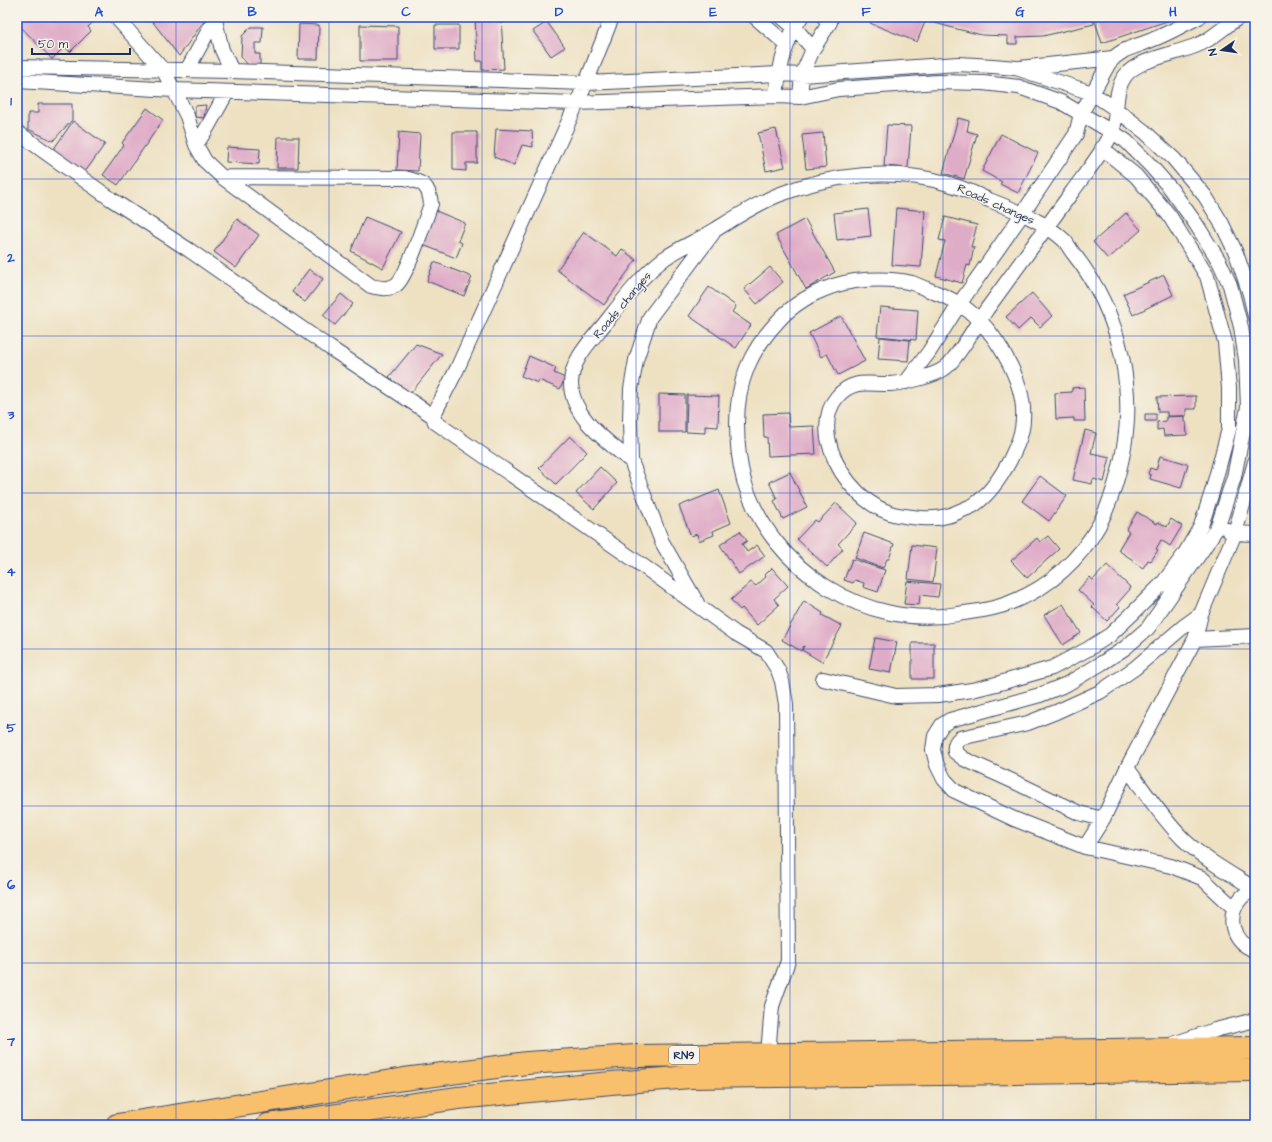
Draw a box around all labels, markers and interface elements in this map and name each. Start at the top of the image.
text: A [95,3,104,21]
text: B [247,3,257,21]
text: C [401,3,411,21]
text: D [555,3,564,21]
text: E [709,3,717,21]
text: F [861,3,871,21]
text: G [1015,3,1025,21]
text: H [1169,3,1177,21]
scale bar [32,30,130,56]
north arrow [1202,30,1242,70]
text: 50 m [38,36,69,53]
text: N [1205,47,1221,57]
text: 1 [10,92,12,110]
street label: Roads changes [954,180,1037,230]
text: 2 [6,249,15,267]
street label: Roads changes [589,268,656,343]
text: 3 [7,406,15,424]
text: 4 [7,563,16,581]
text: 5 [6,719,16,737]
text: 6 [7,876,16,894]
text: 7 [6,1033,16,1051]
road number: RN9 [669,1046,699,1064]

